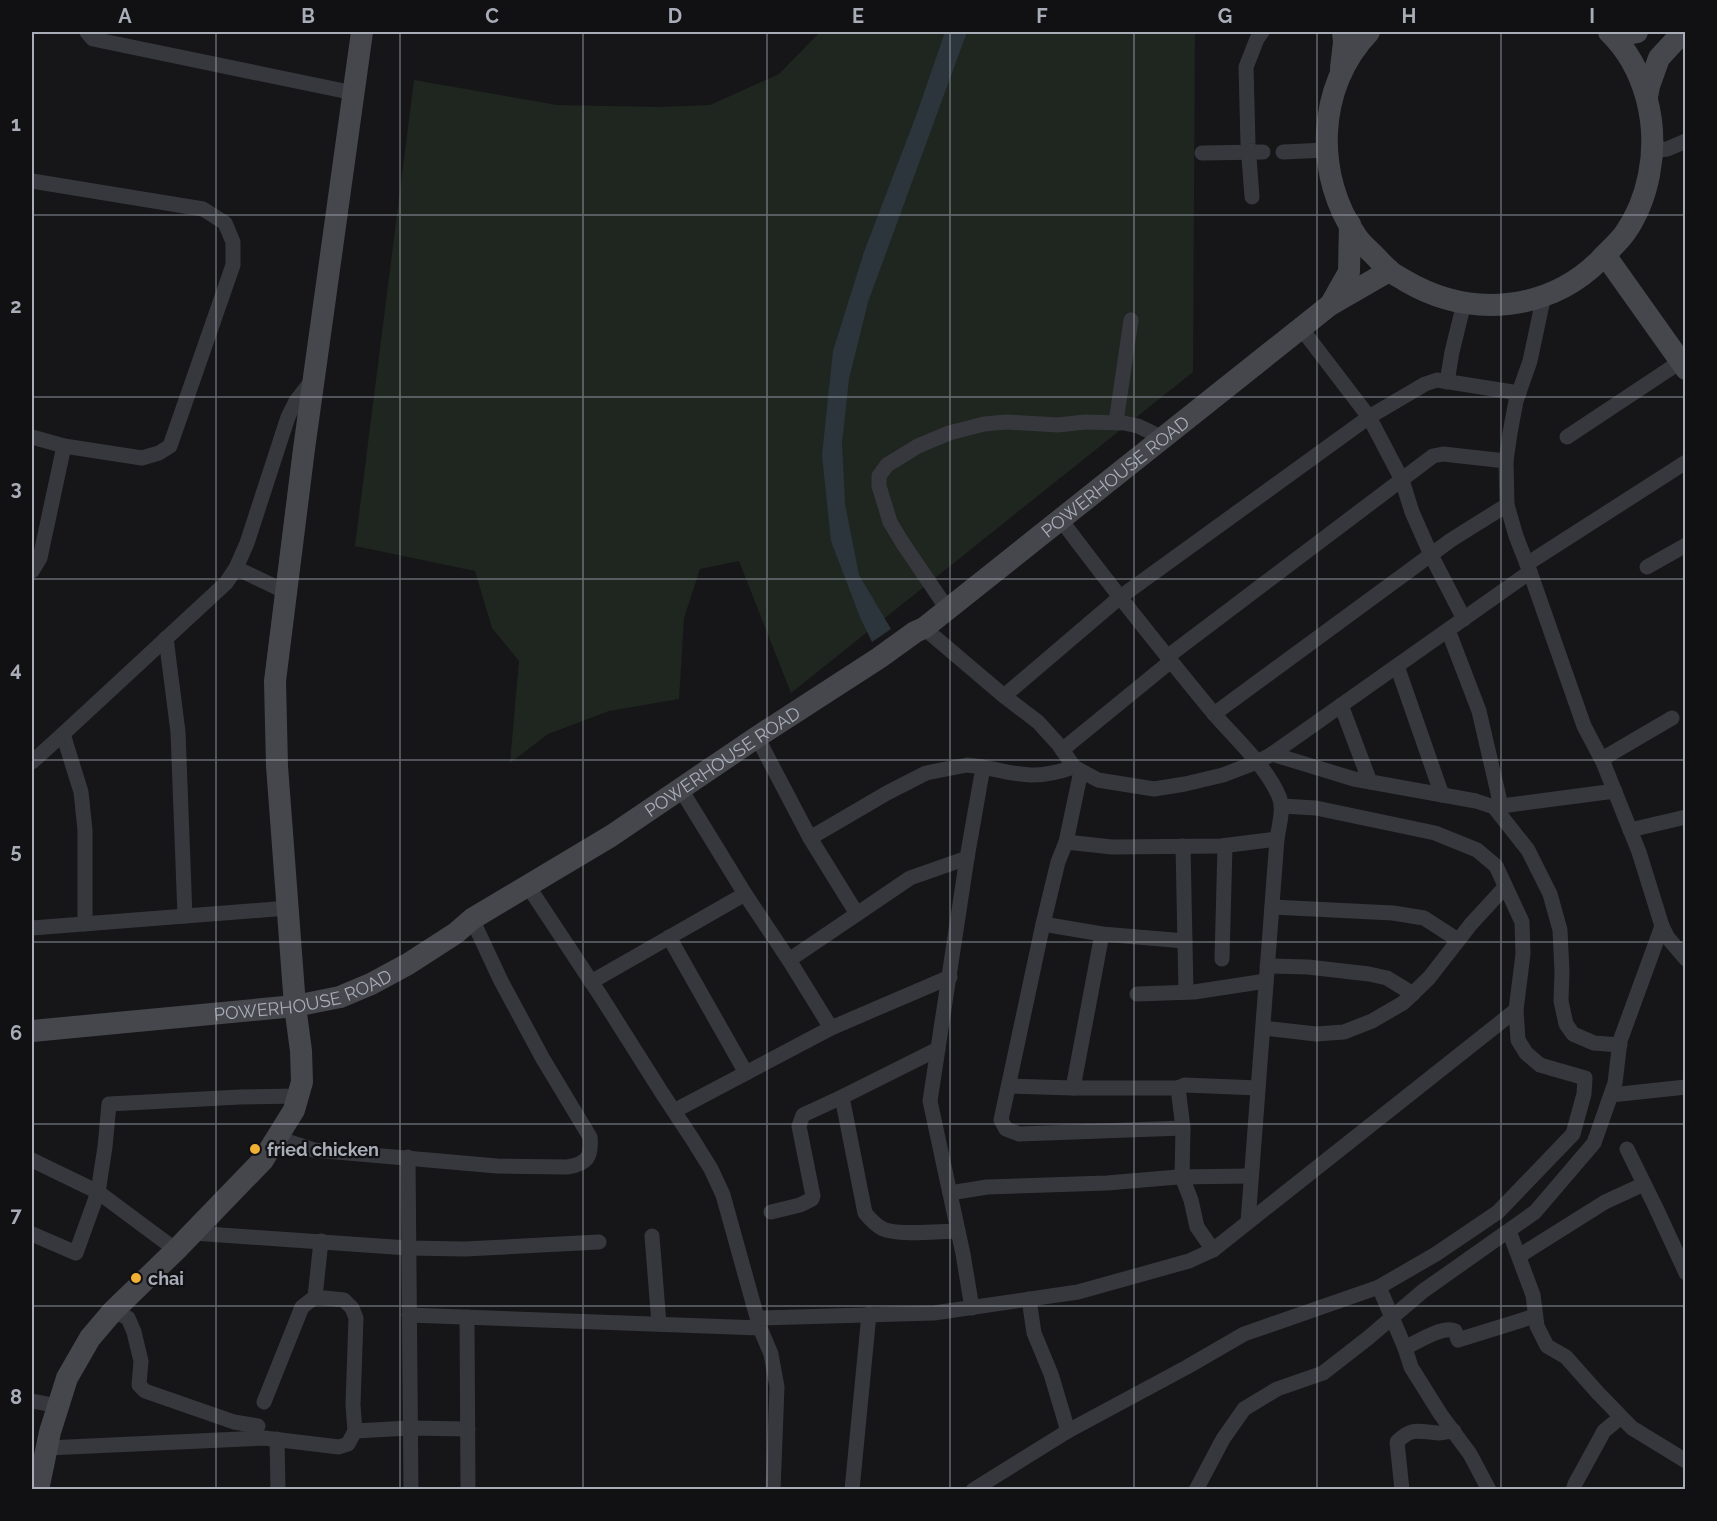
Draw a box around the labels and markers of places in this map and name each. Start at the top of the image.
place label: fried chicken [267,1139,379,1160]
marker: fried chicken [248,1142,262,1156]
place label: chai [148,1268,184,1289]
marker: chai [129,1271,143,1285]

